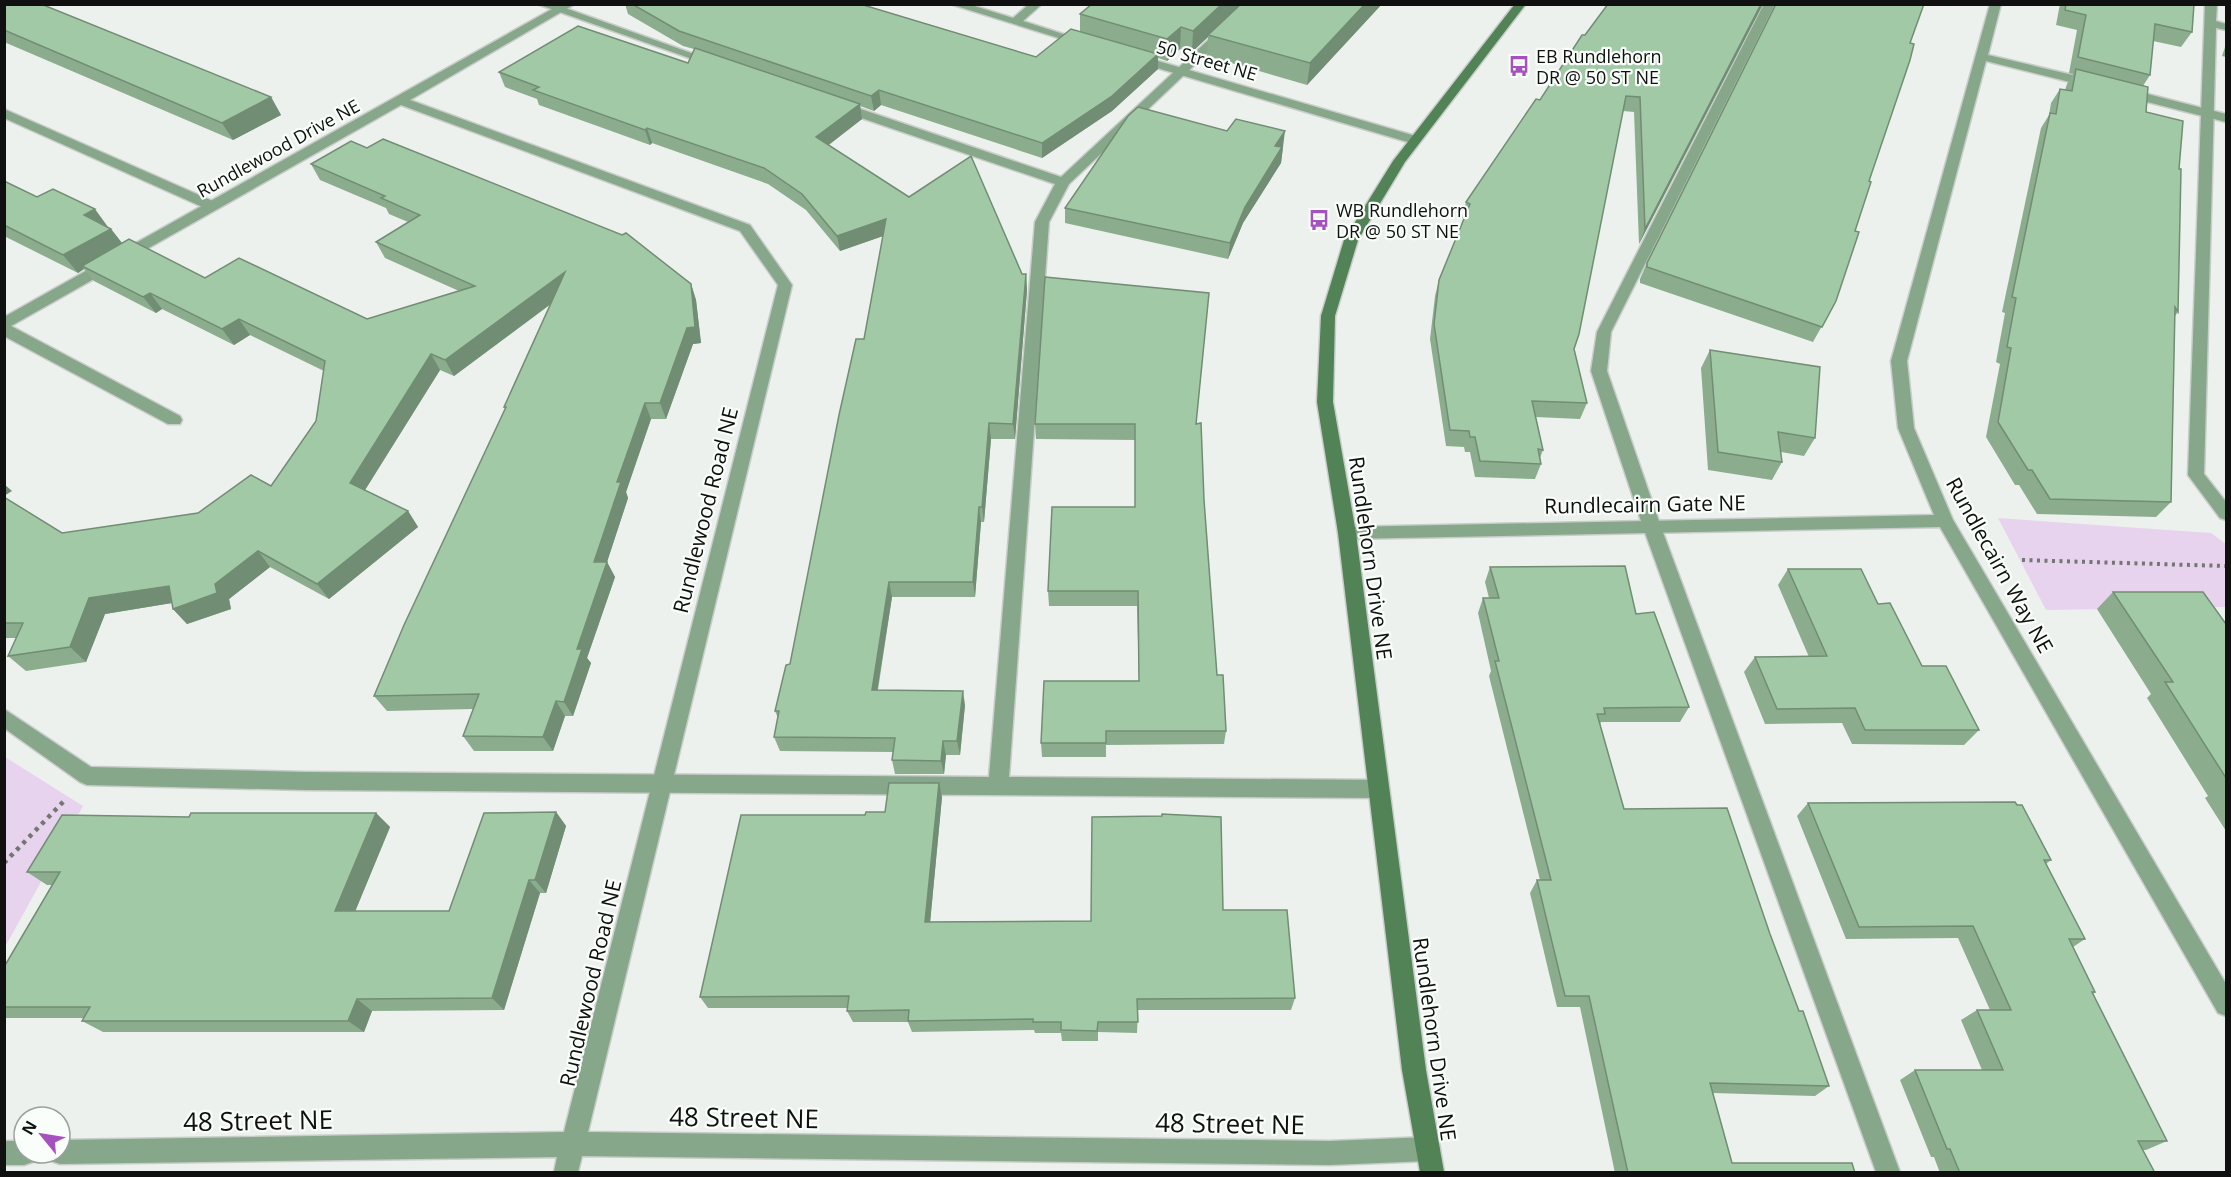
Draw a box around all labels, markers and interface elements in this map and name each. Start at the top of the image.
street label: 50 Street NE [1154,34,1260,86]
place label: EB Rundlehorn DR @ 50 ST NE [1536,44,1661,89]
bus stop icon: EB Rundlehorn DR @ 50 ST NE [1507,54,1531,78]
street label: Rundlewood Drive NE [192,93,364,203]
place label: WB Rundlehorn DR @ 50 ST NE [1336,198,1468,243]
bus stop icon: WB Rundlehorn DR @ 50 ST NE [1307,208,1331,232]
street label: Rundlewood Road NE [666,404,744,616]
street label: Rundlehorn Drive NE [1343,454,1399,662]
street label: Rundlecairn Way NE [1940,472,2060,658]
street label: Rundlecairn Gate NE [1544,488,1746,520]
street label: Rundlewood Road NE [553,877,627,1089]
street label: Rundlehorn Drive NE [1407,935,1463,1143]
street label: 48 Street NE [669,1098,819,1136]
street label: 48 Street NE [183,1101,333,1139]
street label: 48 Street NE [1155,1104,1305,1142]
north arrow [12,1105,72,1165]
text: N [16,1116,42,1139]

